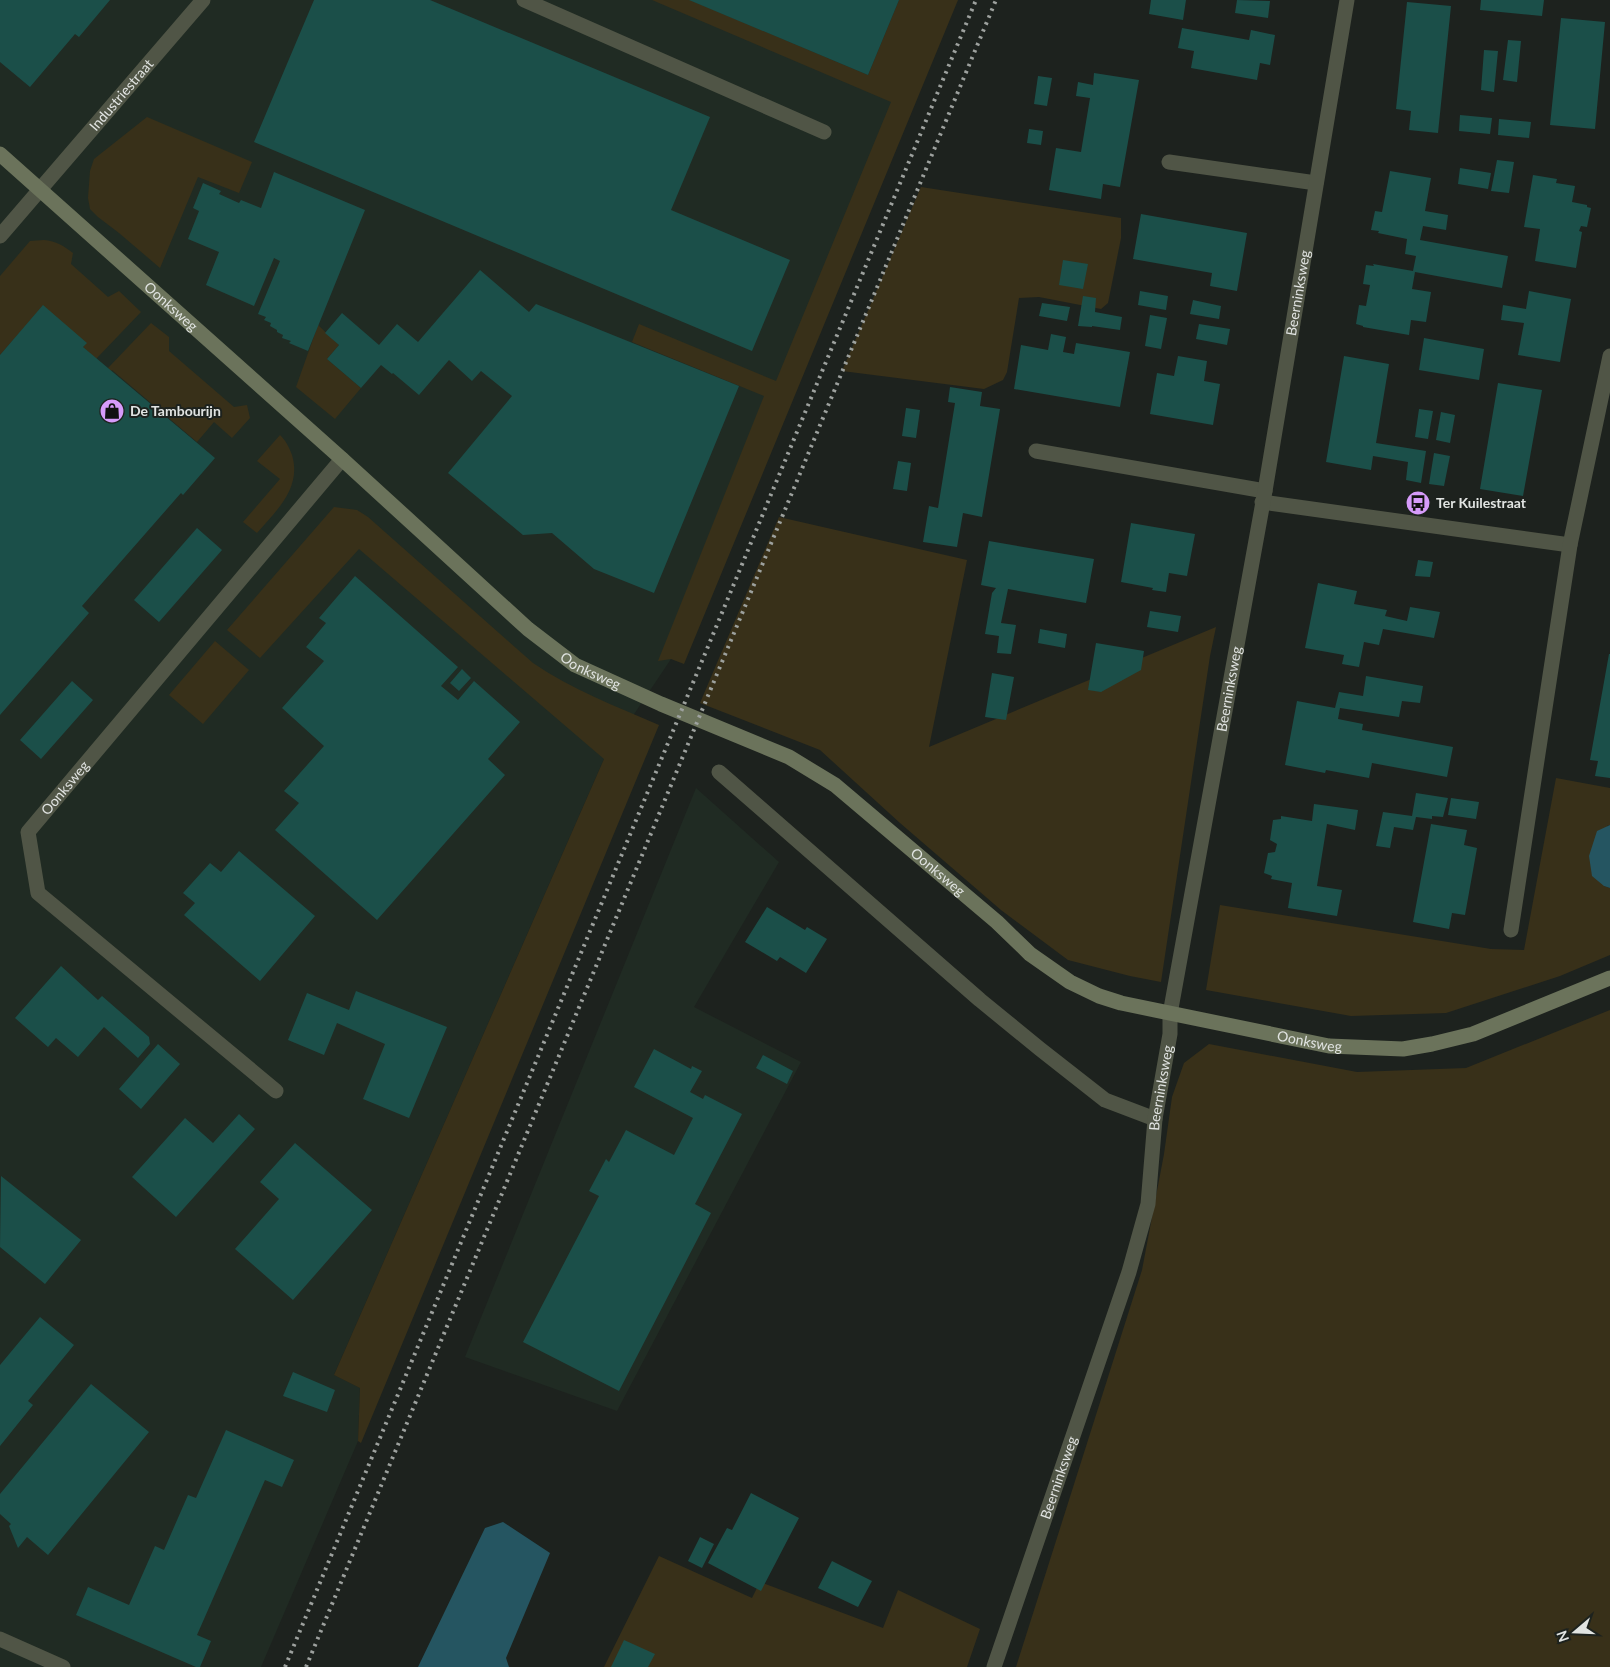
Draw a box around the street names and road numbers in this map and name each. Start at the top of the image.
street label: Industriestraat [85,55,156,134]
street label: Beerninksweg [1282,249,1313,337]
street label: Oonksweg [141,278,201,334]
street label: Beerninksweg [1212,645,1245,733]
street label: Oonksweg [557,648,624,693]
street label: Oonksweg [37,757,92,818]
street label: Oonksweg [908,844,969,899]
street label: Oonksweg [1276,1027,1342,1055]
street label: Beerninksweg [1145,1044,1176,1131]
street label: Beerninksweg [1036,1434,1080,1521]

